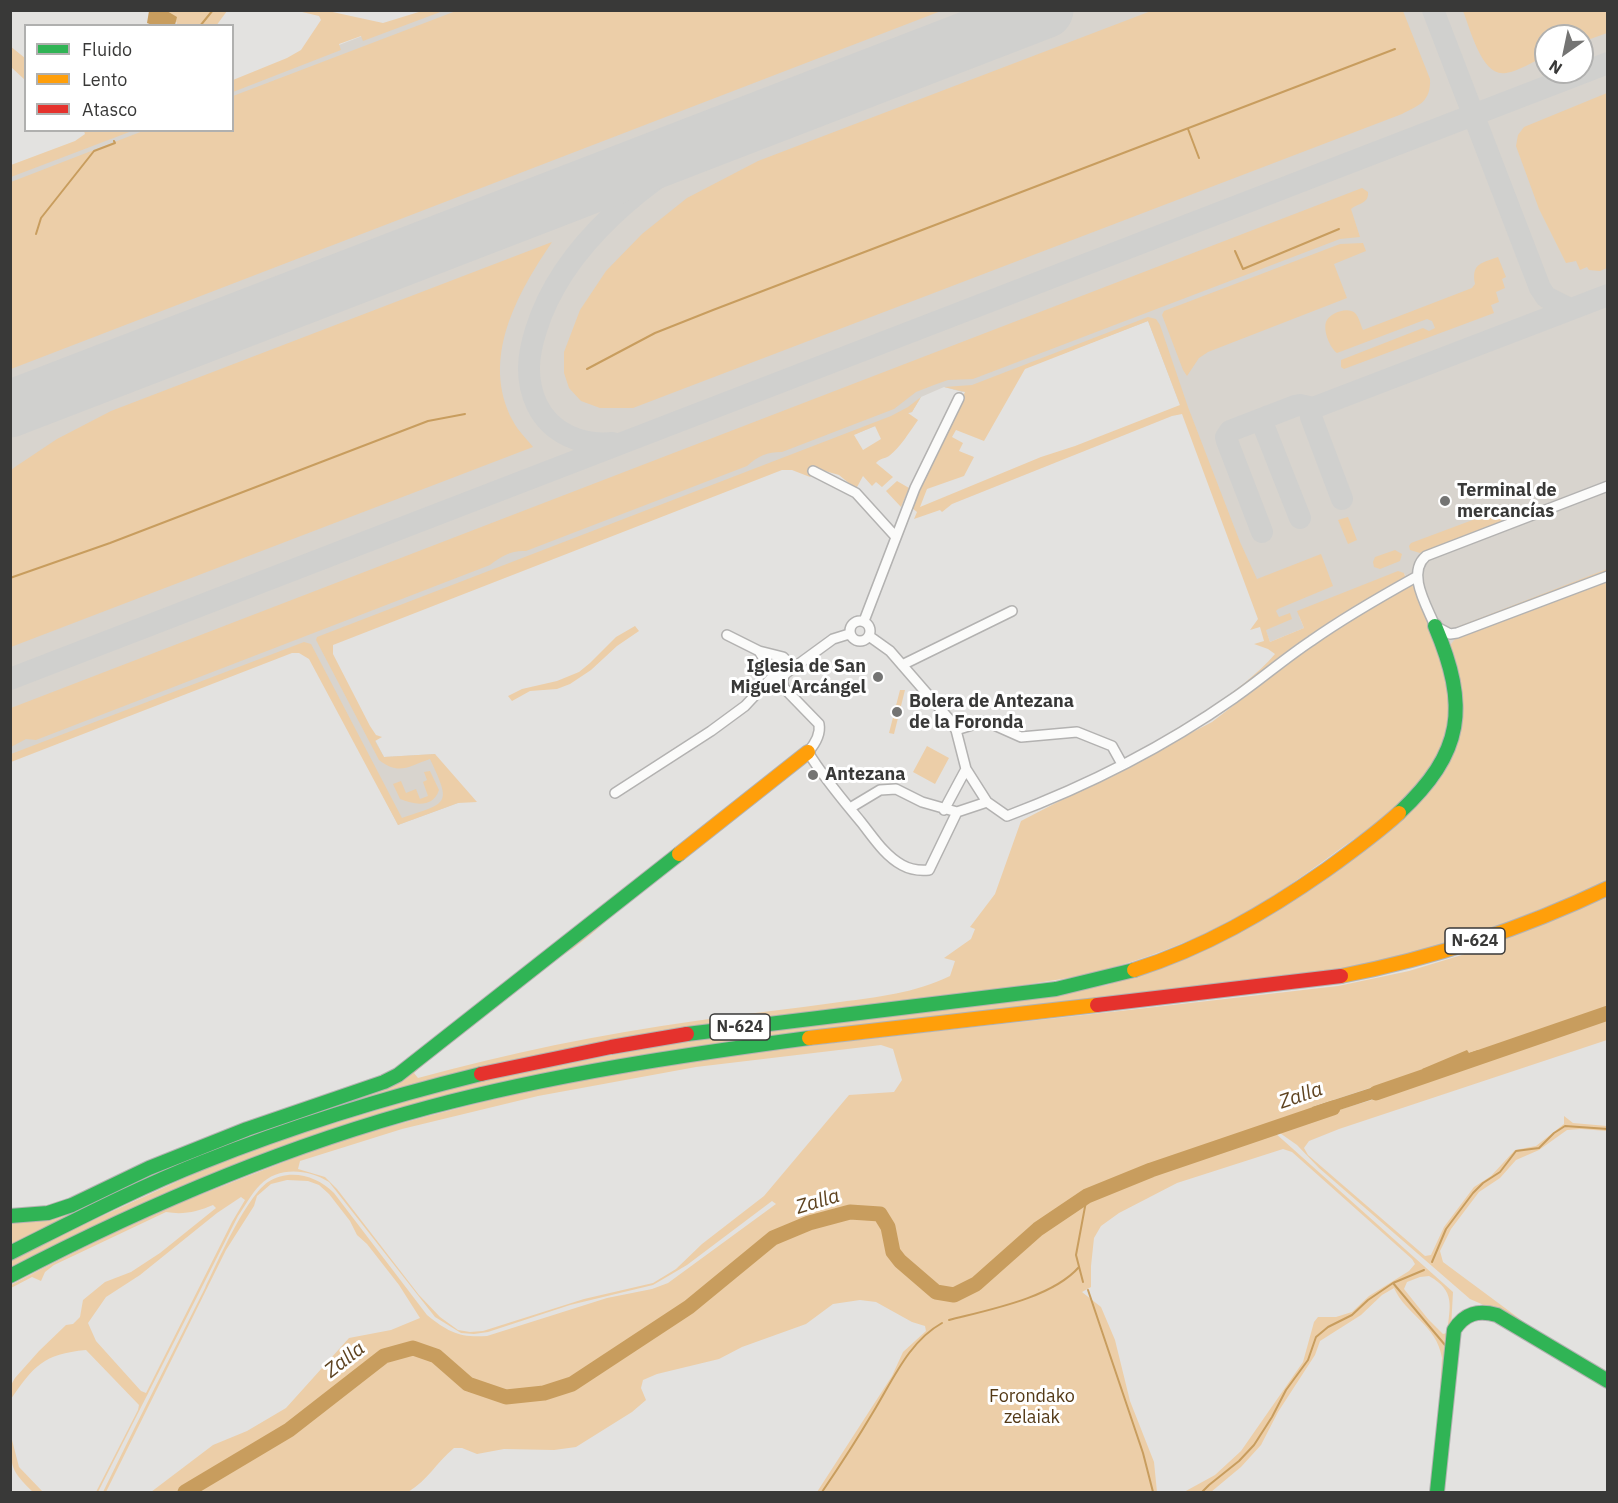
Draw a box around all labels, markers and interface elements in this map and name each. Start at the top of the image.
legend [24,24,234,132]
north arrow [1534,24,1594,84]
text: Fluido [82,38,132,61]
text: N [1545,56,1566,79]
text: Lento [82,68,127,91]
text: Atasco [82,98,137,121]
place label: Terminal de mercancías [1457,480,1557,522]
marker: Terminal de mercancías [1438,494,1452,508]
place label: Iglesia de San Miguel Arcángel [731,656,866,698]
marker: Iglesia de San Miguel Arcángel [871,670,885,684]
place label: Bolera de Antezana de la Foronda [909,691,1074,734]
marker: Bolera de Antezana de la Foronda [890,705,904,719]
place label: Antezana [825,764,905,786]
marker: Antezana [806,768,820,782]
road number: N-624 [1445,928,1505,954]
road number: N-624 [710,1014,770,1040]
water label: Zalla [1276,1077,1326,1115]
water label: Zalla [793,1184,843,1220]
water label: Zalla [320,1337,370,1383]
park label: Forondako zelaiak [989,1386,1075,1428]

